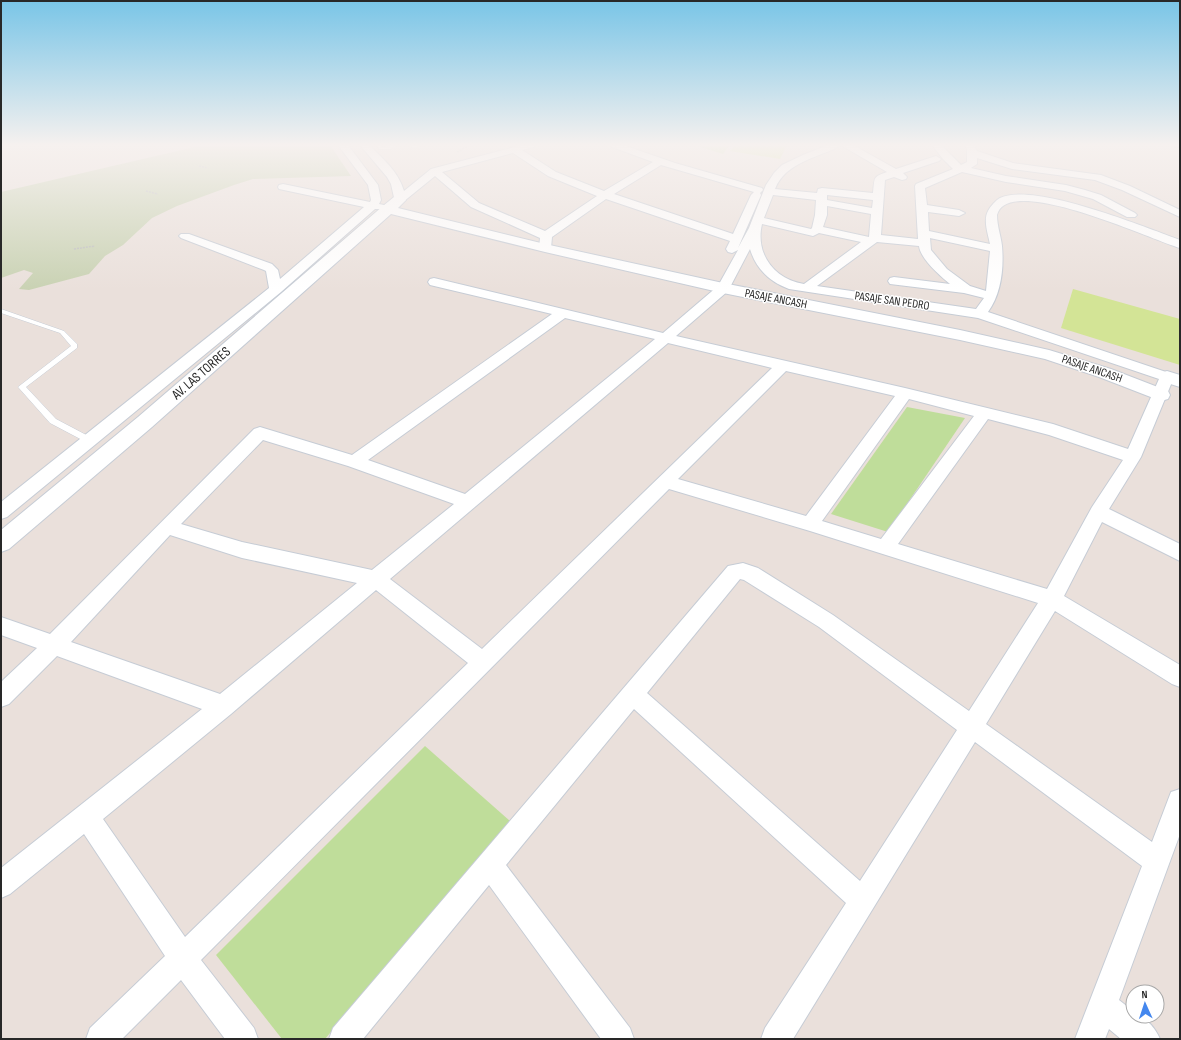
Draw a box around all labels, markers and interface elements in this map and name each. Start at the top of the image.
street label: PASAJE ANCASH [744,286,808,312]
street label: PASAJE SAN PEDRO [854,288,930,314]
street label: AV. LAS TORRES [167,343,234,404]
street label: PASAJE ANCASH [1060,352,1124,386]
north arrow [1125,984,1165,1024]
text: N [1141,988,1148,1001]

